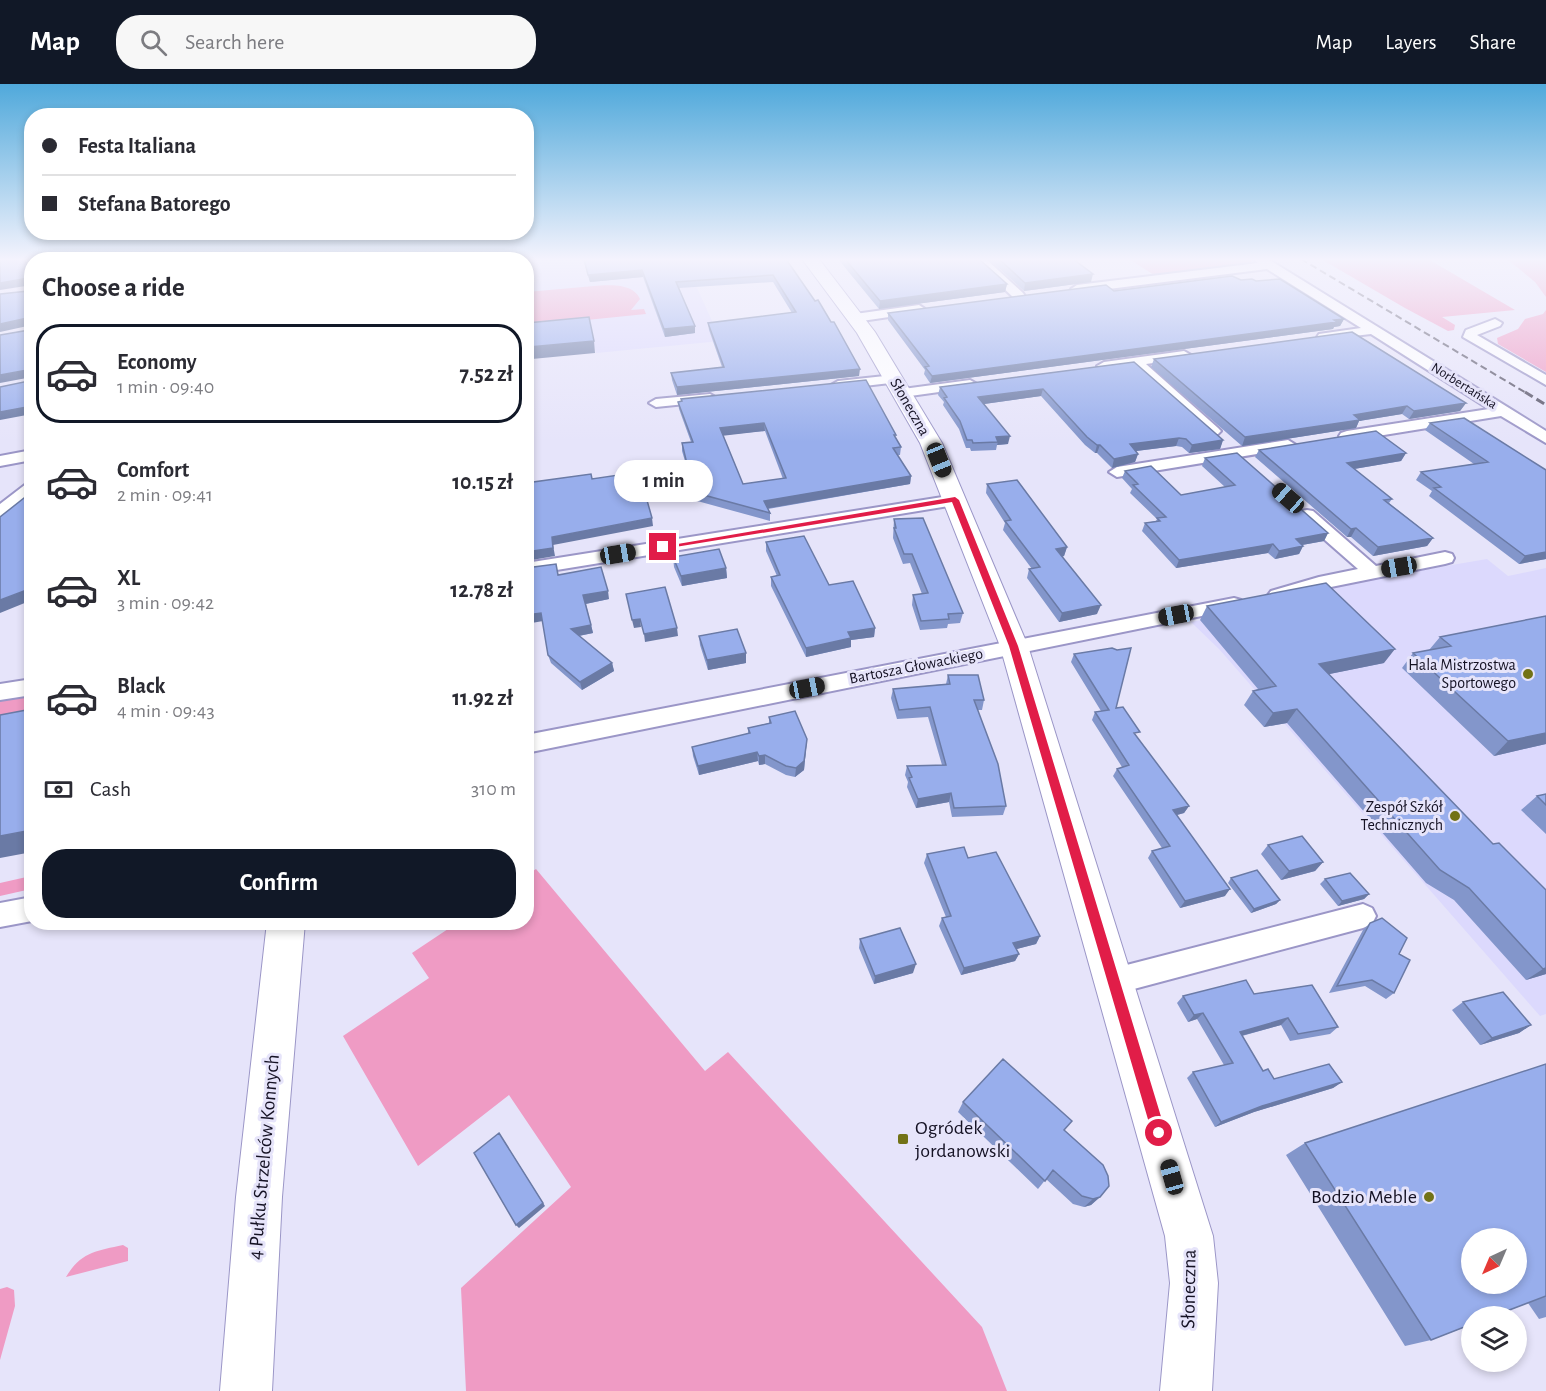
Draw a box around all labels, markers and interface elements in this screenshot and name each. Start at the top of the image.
search box [116,15,536,69]
icon: search [137,26,170,59]
text: Map [30,28,80,56]
text: Search here [185,31,284,53]
text: Map [1316,32,1352,53]
text: Layers [1385,32,1436,53]
text: Share [1469,32,1516,53]
text: Festa Italiana [78,135,196,157]
text: Stefana Batorego [78,193,231,215]
text: Choose a ride [42,274,185,301]
icon: car [45,347,99,401]
text: Economy [117,351,197,373]
street label: Norbertańska [1429,360,1500,412]
text: 7.52 zł [460,363,513,385]
street label: Słoneczna [887,376,933,438]
text: 1 min · 09:40 [117,377,214,397]
car [924,440,954,480]
icon: car [45,455,99,509]
text: Comfort [117,459,189,481]
callout: 1 min [614,460,712,502]
text: 10.15 zł [452,471,513,493]
text: 1 min [642,471,685,491]
car [1269,479,1307,517]
text: 2 min · 09:41 [117,485,213,505]
route end [649,533,676,560]
car [599,542,637,566]
car [1380,555,1418,579]
icon: car [45,563,99,617]
text: XL [117,567,140,589]
text: 12.78 zł [450,579,513,601]
text: 3 min · 09:42 [117,593,214,613]
car [1157,603,1195,627]
street label: Bartosza Głowackiego [848,645,984,687]
place label: Hala Mistrzostwa Sportowego [1408,657,1516,691]
marker: Hala Mistrzostwa Sportowego [1521,667,1535,681]
icon: car [45,671,99,725]
text: Black [117,675,165,697]
car [788,676,826,700]
text: 11.92 zł [452,687,513,709]
text: 4 min · 09:43 [117,701,215,721]
icon: cash [42,773,75,806]
text: Cash [90,778,131,800]
text: 310 m [471,779,516,799]
place label: Zespół Szkół Technicznych [1361,799,1444,834]
marker: Zespół Szkół Technicznych [1448,809,1462,823]
button: Confirm [42,849,516,918]
street label: 4 Pułku Strzelców Konnych [245,1054,283,1260]
place label: Ogródek jordanowski [915,1118,1010,1161]
route start [1145,1119,1172,1146]
marker: Ogródek jordanowski [896,1132,910,1146]
car [1158,1157,1186,1197]
place label: Bodzio Meble [1311,1187,1417,1207]
marker: Bodzio Meble [1422,1190,1436,1204]
north arrow [1461,1228,1527,1294]
map controls [1461,1228,1527,1372]
street label: Słoneczna [1178,1249,1200,1329]
button: layers [1461,1306,1527,1372]

